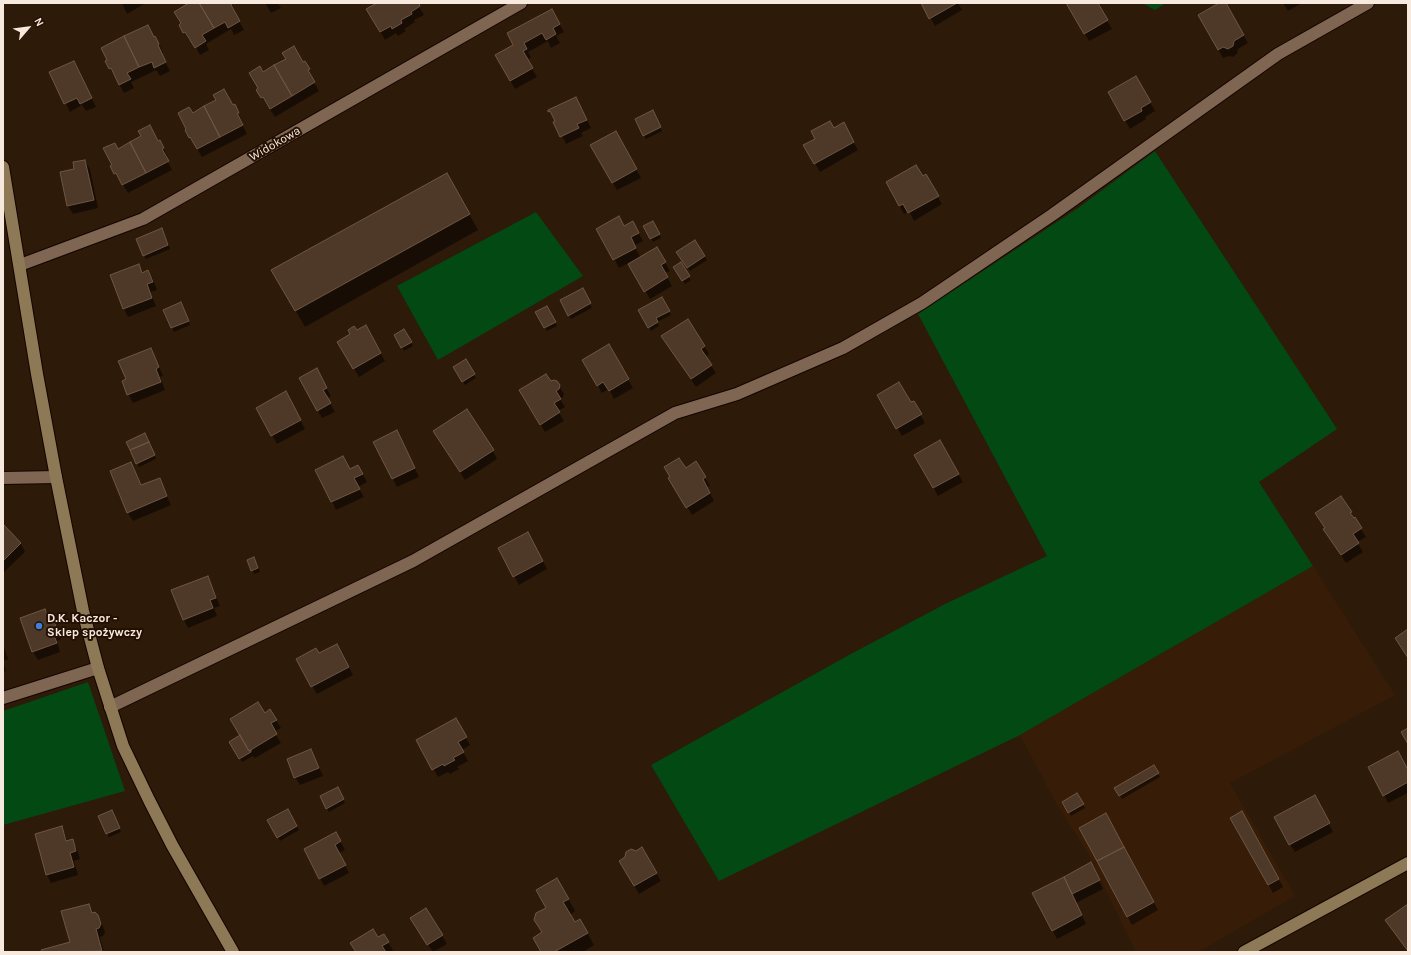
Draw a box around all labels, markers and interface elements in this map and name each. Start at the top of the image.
north arrow [8,8,48,48]
text: N [31,16,47,29]
street label: Widokowa [247,124,303,164]
place label: D.K. Kaczor - Sklep spożywczy [47,612,142,640]
marker: D.K. Kaczor - Sklep spożywczy [34,621,44,631]

